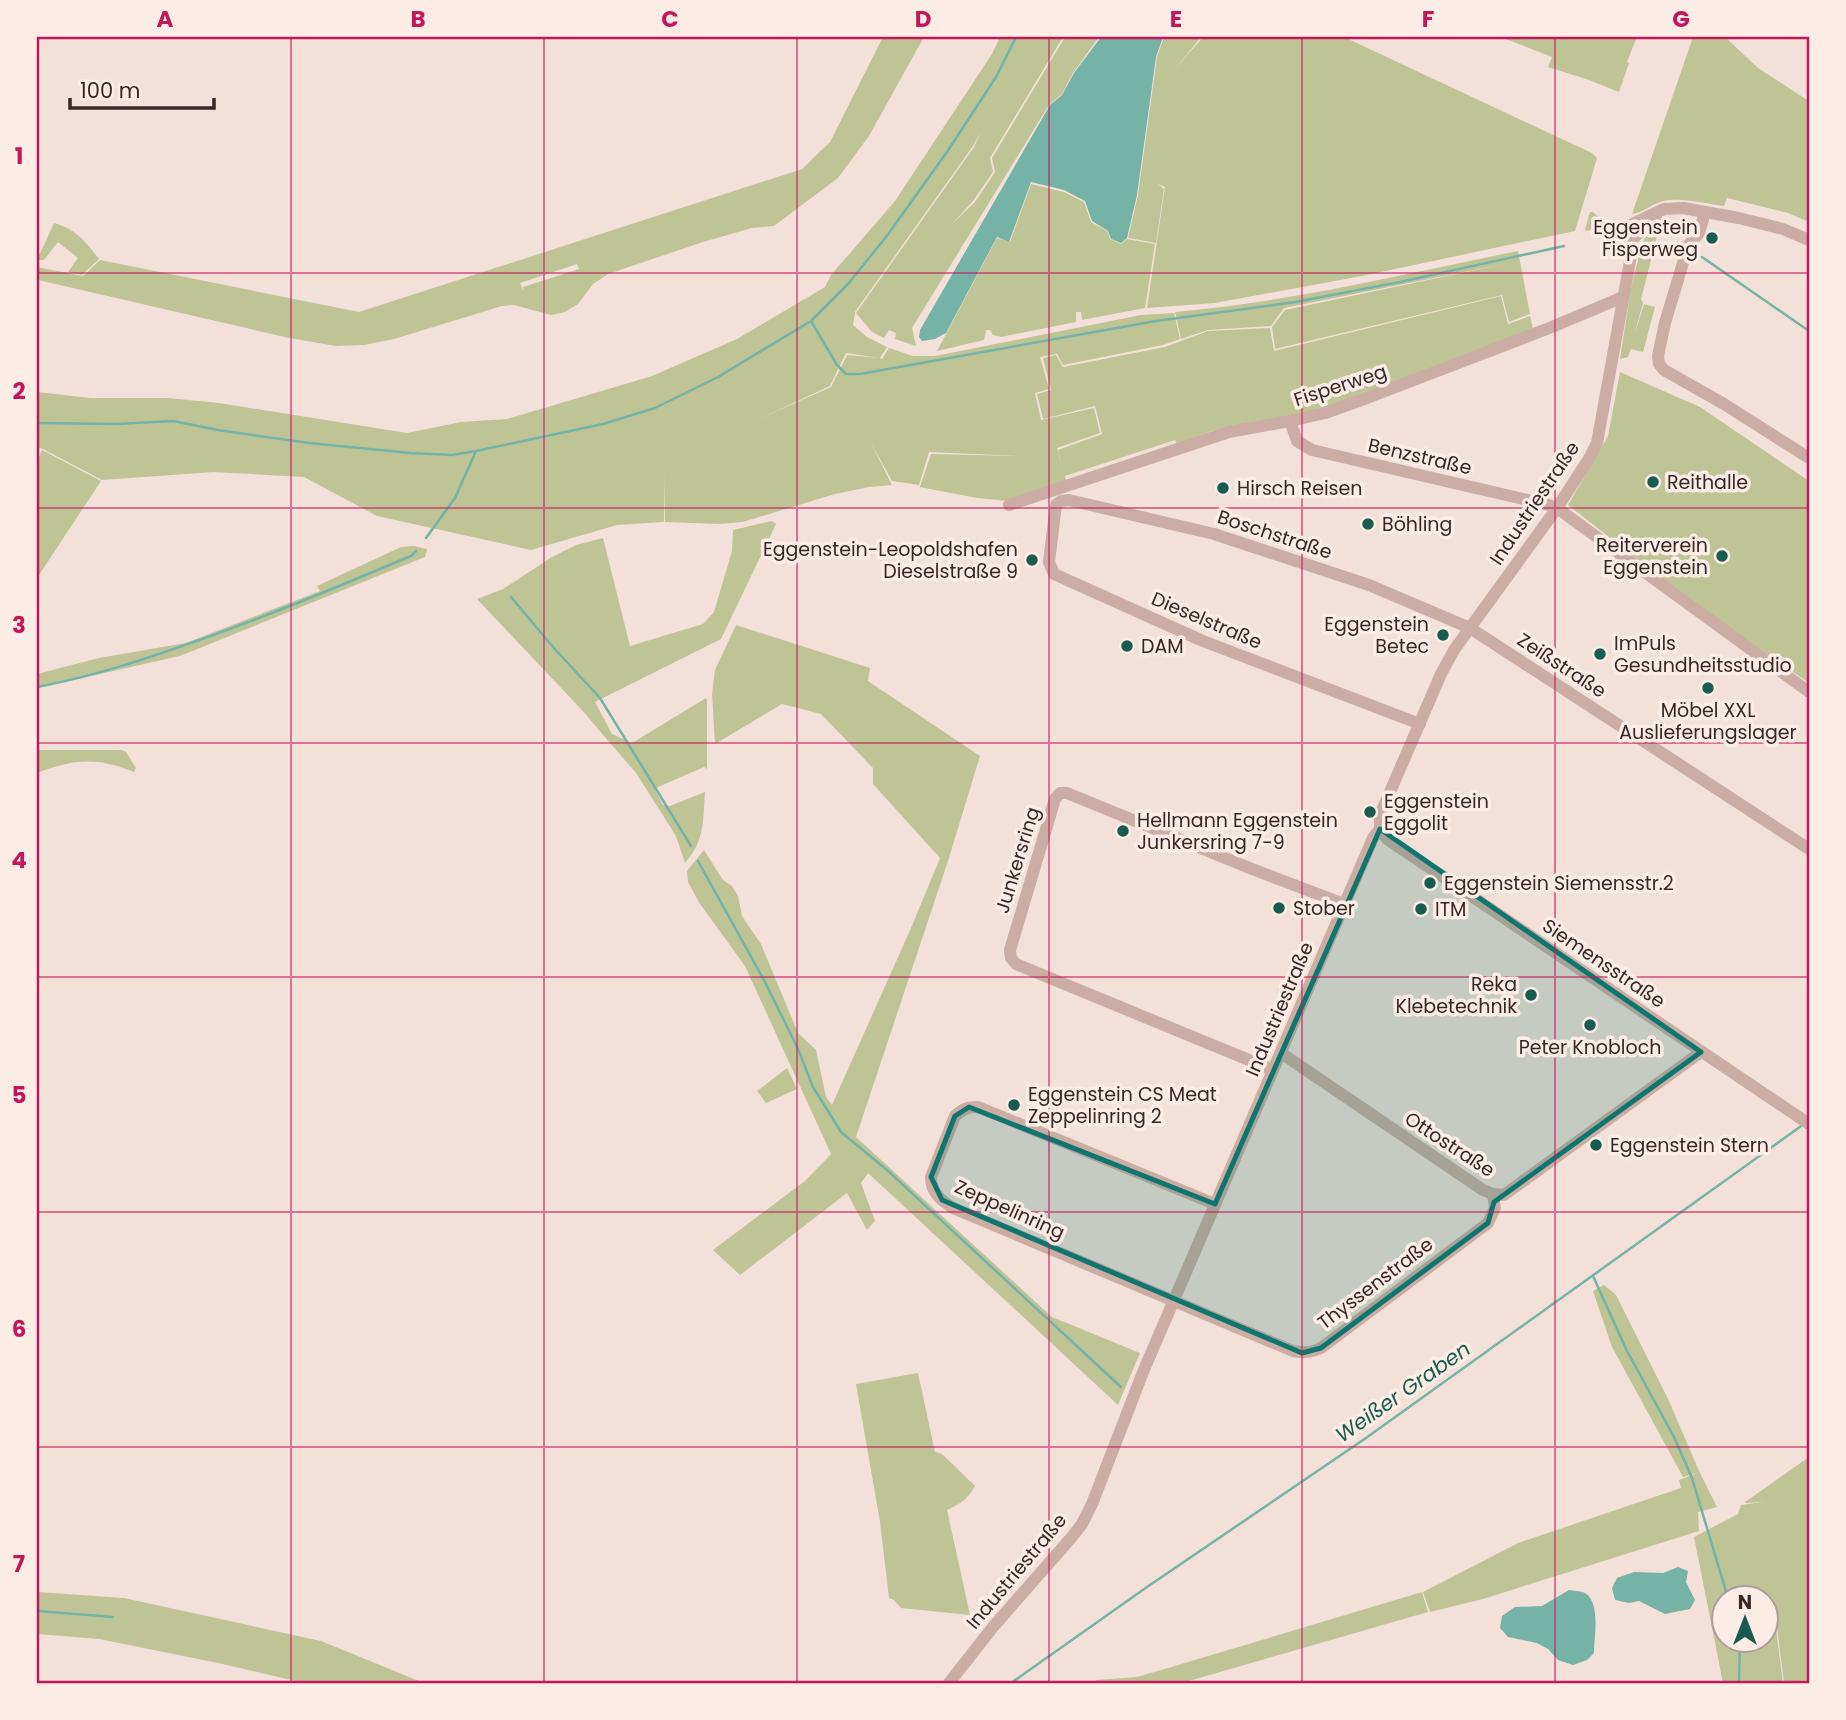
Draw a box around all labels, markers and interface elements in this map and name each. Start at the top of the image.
text: A [157,3,174,35]
text: B [410,3,426,35]
text: C [661,3,679,35]
text: D [915,3,931,35]
text: E [1170,3,1182,35]
text: F [1422,3,1434,35]
text: G [1672,3,1690,35]
scale bar [70,66,214,110]
text: 100 m [80,76,140,105]
text: 1 [15,140,23,172]
place label: Eggenstein Fisperweg [1593,214,1698,263]
marker: Eggenstein Fisperweg [1704,230,1720,246]
street label: Fisperweg [1290,358,1390,413]
text: 2 [12,375,26,407]
street label: Benzstraße [1365,431,1474,482]
street label: Industriestraße [1483,436,1586,570]
place label: Reithalle [1667,469,1748,496]
marker: Reithalle [1645,474,1661,490]
place label: Hirsch Reisen [1237,475,1362,502]
marker: Hirsch Reisen [1215,480,1231,496]
street label: Boschstraße [1214,503,1336,566]
place label: Böhling [1382,511,1452,538]
marker: Böhling [1360,516,1376,532]
place label: Reiterverein Eggenstein [1596,532,1708,581]
place label: Eggenstein-Leopoldshafen Dieselstraße 9 [763,536,1018,585]
marker: Reiterverein Eggenstein [1714,548,1730,564]
marker: Eggenstein-Leopoldshafen Dieselstraße 9 [1024,552,1040,568]
street label: Dieselstraße [1147,585,1266,656]
text: 3 [12,609,26,641]
place label: Eggenstein Betec [1324,611,1429,660]
marker: Eggenstein Betec [1435,627,1451,643]
street label: Zeißstraße [1512,627,1612,704]
place label: ImPuls Gesundheitsstudio [1614,630,1792,679]
place label: DAM [1141,633,1184,660]
marker: DAM [1119,638,1135,654]
marker: ImPuls Gesundheitsstudio [1592,646,1608,662]
marker: Möbel XXL Auslieferungslager [1700,680,1716,696]
place label: Möbel XXL Auslieferungslager [1619,697,1797,746]
place label: Eggenstein Eggolit [1384,788,1489,837]
street label: Junkersring [989,804,1046,917]
marker: Eggenstein Eggolit [1362,804,1378,820]
place label: Hellmann Eggenstein Junkersring 7-9 [1137,807,1338,856]
marker: Hellmann Eggenstein Junkersring 7-9 [1115,823,1131,839]
text: 4 [11,844,27,876]
place label: Eggenstein Siemensstr.2 [1444,870,1674,897]
marker: Eggenstein Siemensstr.2 [1422,875,1438,891]
place label: Stober [1293,895,1355,922]
place label: ITM [1435,896,1466,923]
marker: Stober [1271,900,1287,916]
marker: ITM [1413,901,1429,917]
street label: Siemensstraße [1537,912,1670,1014]
street label: Industriestraße [1239,938,1320,1081]
place label: Reka Klebetechnik [1396,971,1517,1020]
marker: Reka Klebetechnik [1523,987,1539,1003]
marker: Peter Knobloch [1582,1017,1598,1033]
place label: Peter Knobloch [1519,1034,1661,1061]
text: 5 [12,1079,26,1111]
place label: Eggenstein CS Meat Zeppelinring 2 [1028,1081,1217,1130]
marker: Eggenstein CS Meat Zeppelinring 2 [1006,1097,1022,1113]
street label: Ottostraße [1399,1105,1500,1184]
place label: Eggenstein Stern [1610,1132,1769,1159]
marker: Eggenstein Stern [1588,1137,1604,1153]
street label: Zeppelinring [950,1173,1069,1246]
street label: Thyssenstraße [1312,1231,1439,1336]
text: 6 [12,1313,26,1345]
water label: Weißer Graben [1329,1334,1476,1449]
street label: Industriestraße [960,1508,1073,1635]
text: 7 [13,1548,25,1580]
north arrow [1710,1584,1780,1654]
text: N [1738,1589,1752,1616]

